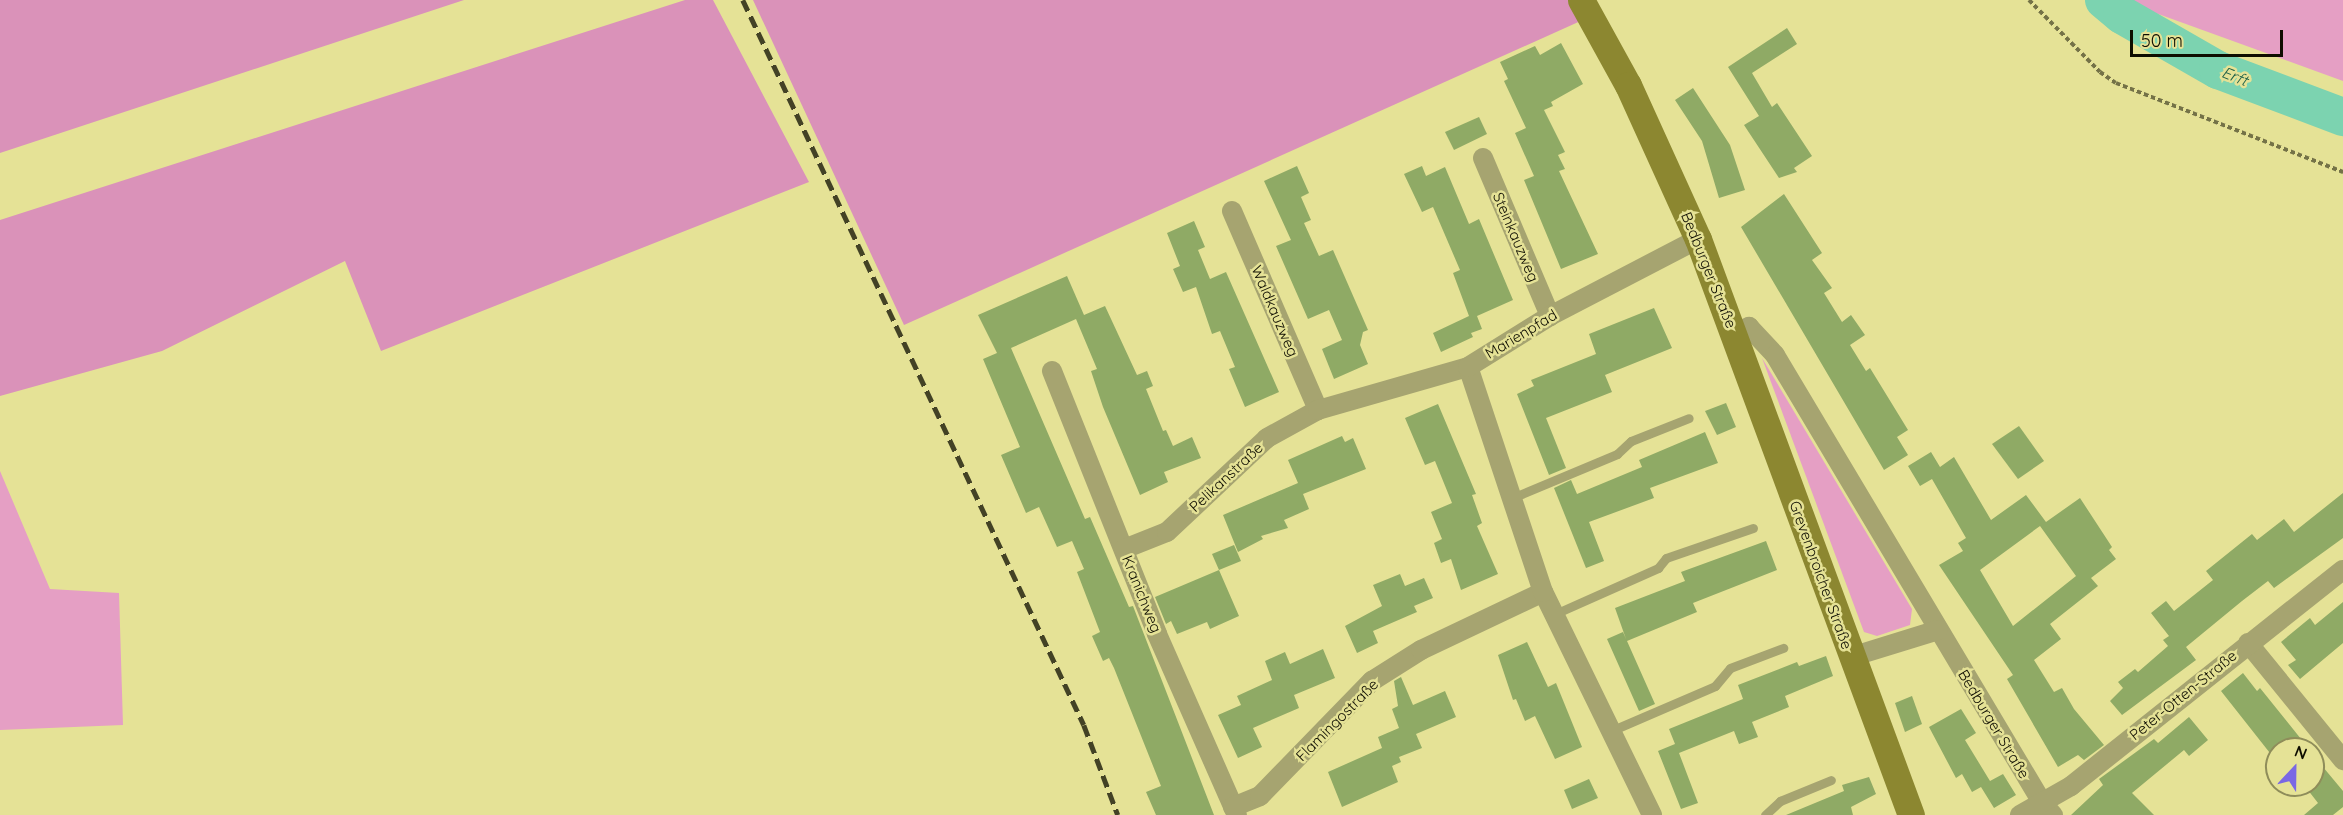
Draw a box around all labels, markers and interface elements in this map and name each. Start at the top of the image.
scale bar [2133,18,2286,56]
text: 50 m [2141,29,2183,52]
water label: Erft [2219,62,2251,90]
street label: Steinkauzweg [1489,190,1543,284]
street label: Bedburger Straße [1677,209,1741,331]
street label: Waldkauzweg [1248,263,1302,359]
street label: Marienpfad [1482,306,1560,362]
street label: Pelikanstraße [1185,438,1267,516]
street label: Grevenbroicher Straße [1786,498,1856,652]
street label: Kranichweg [1118,553,1166,635]
street label: Peter-Otten-Straße [2126,646,2240,744]
street label: Bedburger Straße [1954,666,2034,782]
street label: Flamingostraße [1292,675,1382,765]
north arrow [2265,737,2325,797]
text: N [2292,741,2310,764]

